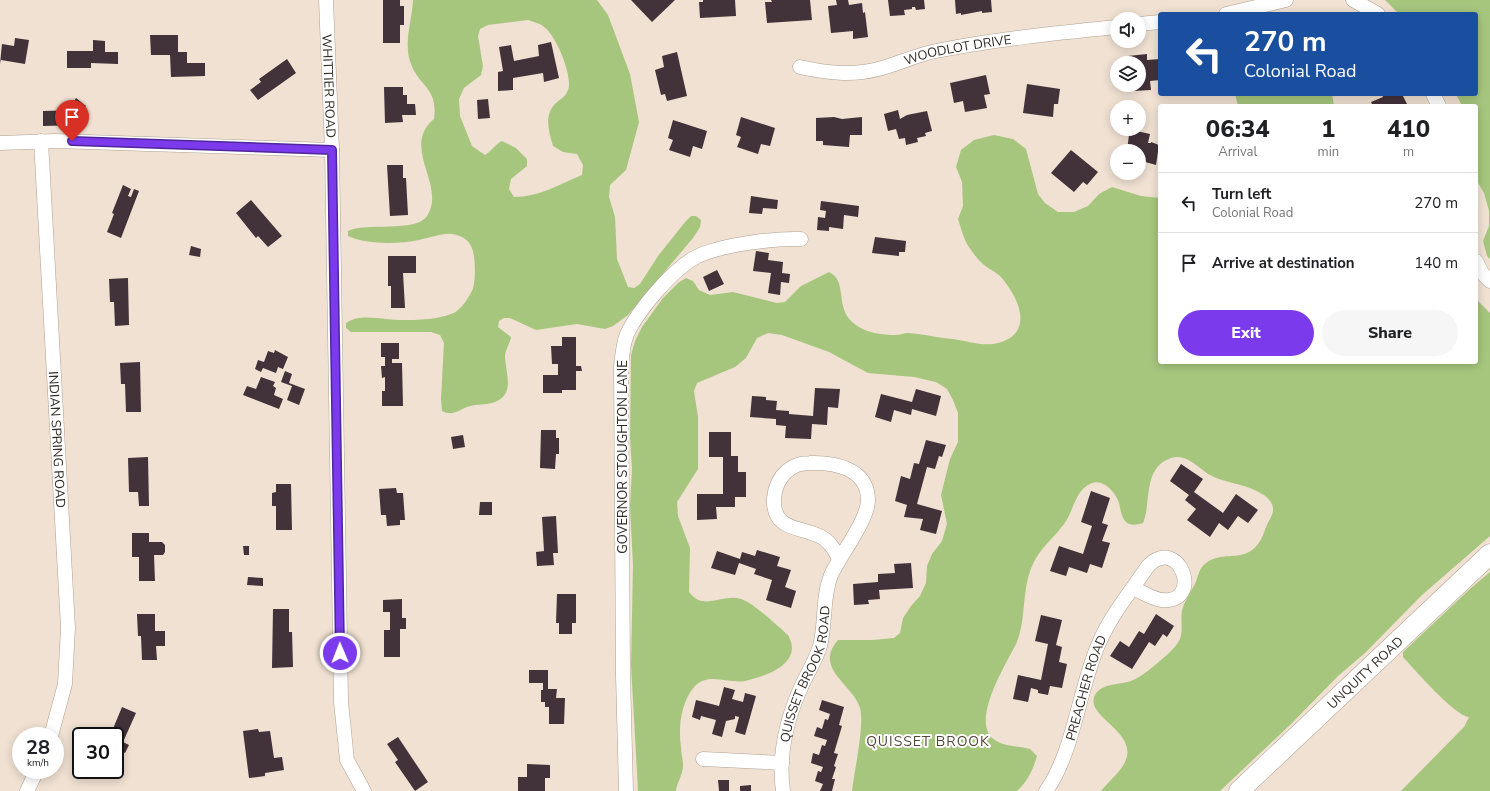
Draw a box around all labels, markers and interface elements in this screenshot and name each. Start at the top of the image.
map controls [1110,12,1146,180]
button: sound [1110,12,1146,48]
text: 270 m [1244,23,1327,61]
icon: left [1178,28,1230,80]
street label: WOODLOT DRIVE [902,31,1012,70]
street label: WHITTIER ROAD [317,34,340,138]
button: layers [1110,56,1146,92]
text: Colonial Road [1244,59,1357,83]
pin [55,100,89,141]
button: + [1110,100,1146,136]
icon: arrive [61,106,83,128]
text: 06:34 [1206,113,1270,145]
text: 1 [1321,113,1336,145]
text: 410 [1387,113,1430,145]
text: Arrival [1218,143,1257,161]
text: min [1318,143,1339,161]
text: m [1403,143,1414,161]
button: − [1110,144,1146,180]
text: Turn left [1212,184,1271,204]
icon: left [1178,192,1200,214]
text: 270 m [1414,193,1458,213]
text: Colonial Road [1212,204,1293,222]
icon: arrive [1178,252,1200,274]
text: Arrive at destination [1212,253,1355,273]
text: 140 m [1414,253,1458,273]
button: Exit [1178,310,1314,356]
button: Share [1322,310,1458,356]
street label: GOVERNOR STOUGHTON LANE [614,360,632,554]
street label: INDIAN SPRING ROAD [44,371,69,508]
street label: QUISSET BROOK ROAD [776,605,835,744]
position arrow [319,632,361,674]
street label: PREACHER ROAD [1062,632,1111,743]
street label: UNQUITY ROAD [1323,633,1407,713]
speed limit sign: 30 [72,727,124,779]
district label: QUISSET BROOK [866,732,990,751]
text: 28 [26,734,50,761]
text: km/h [27,756,49,770]

